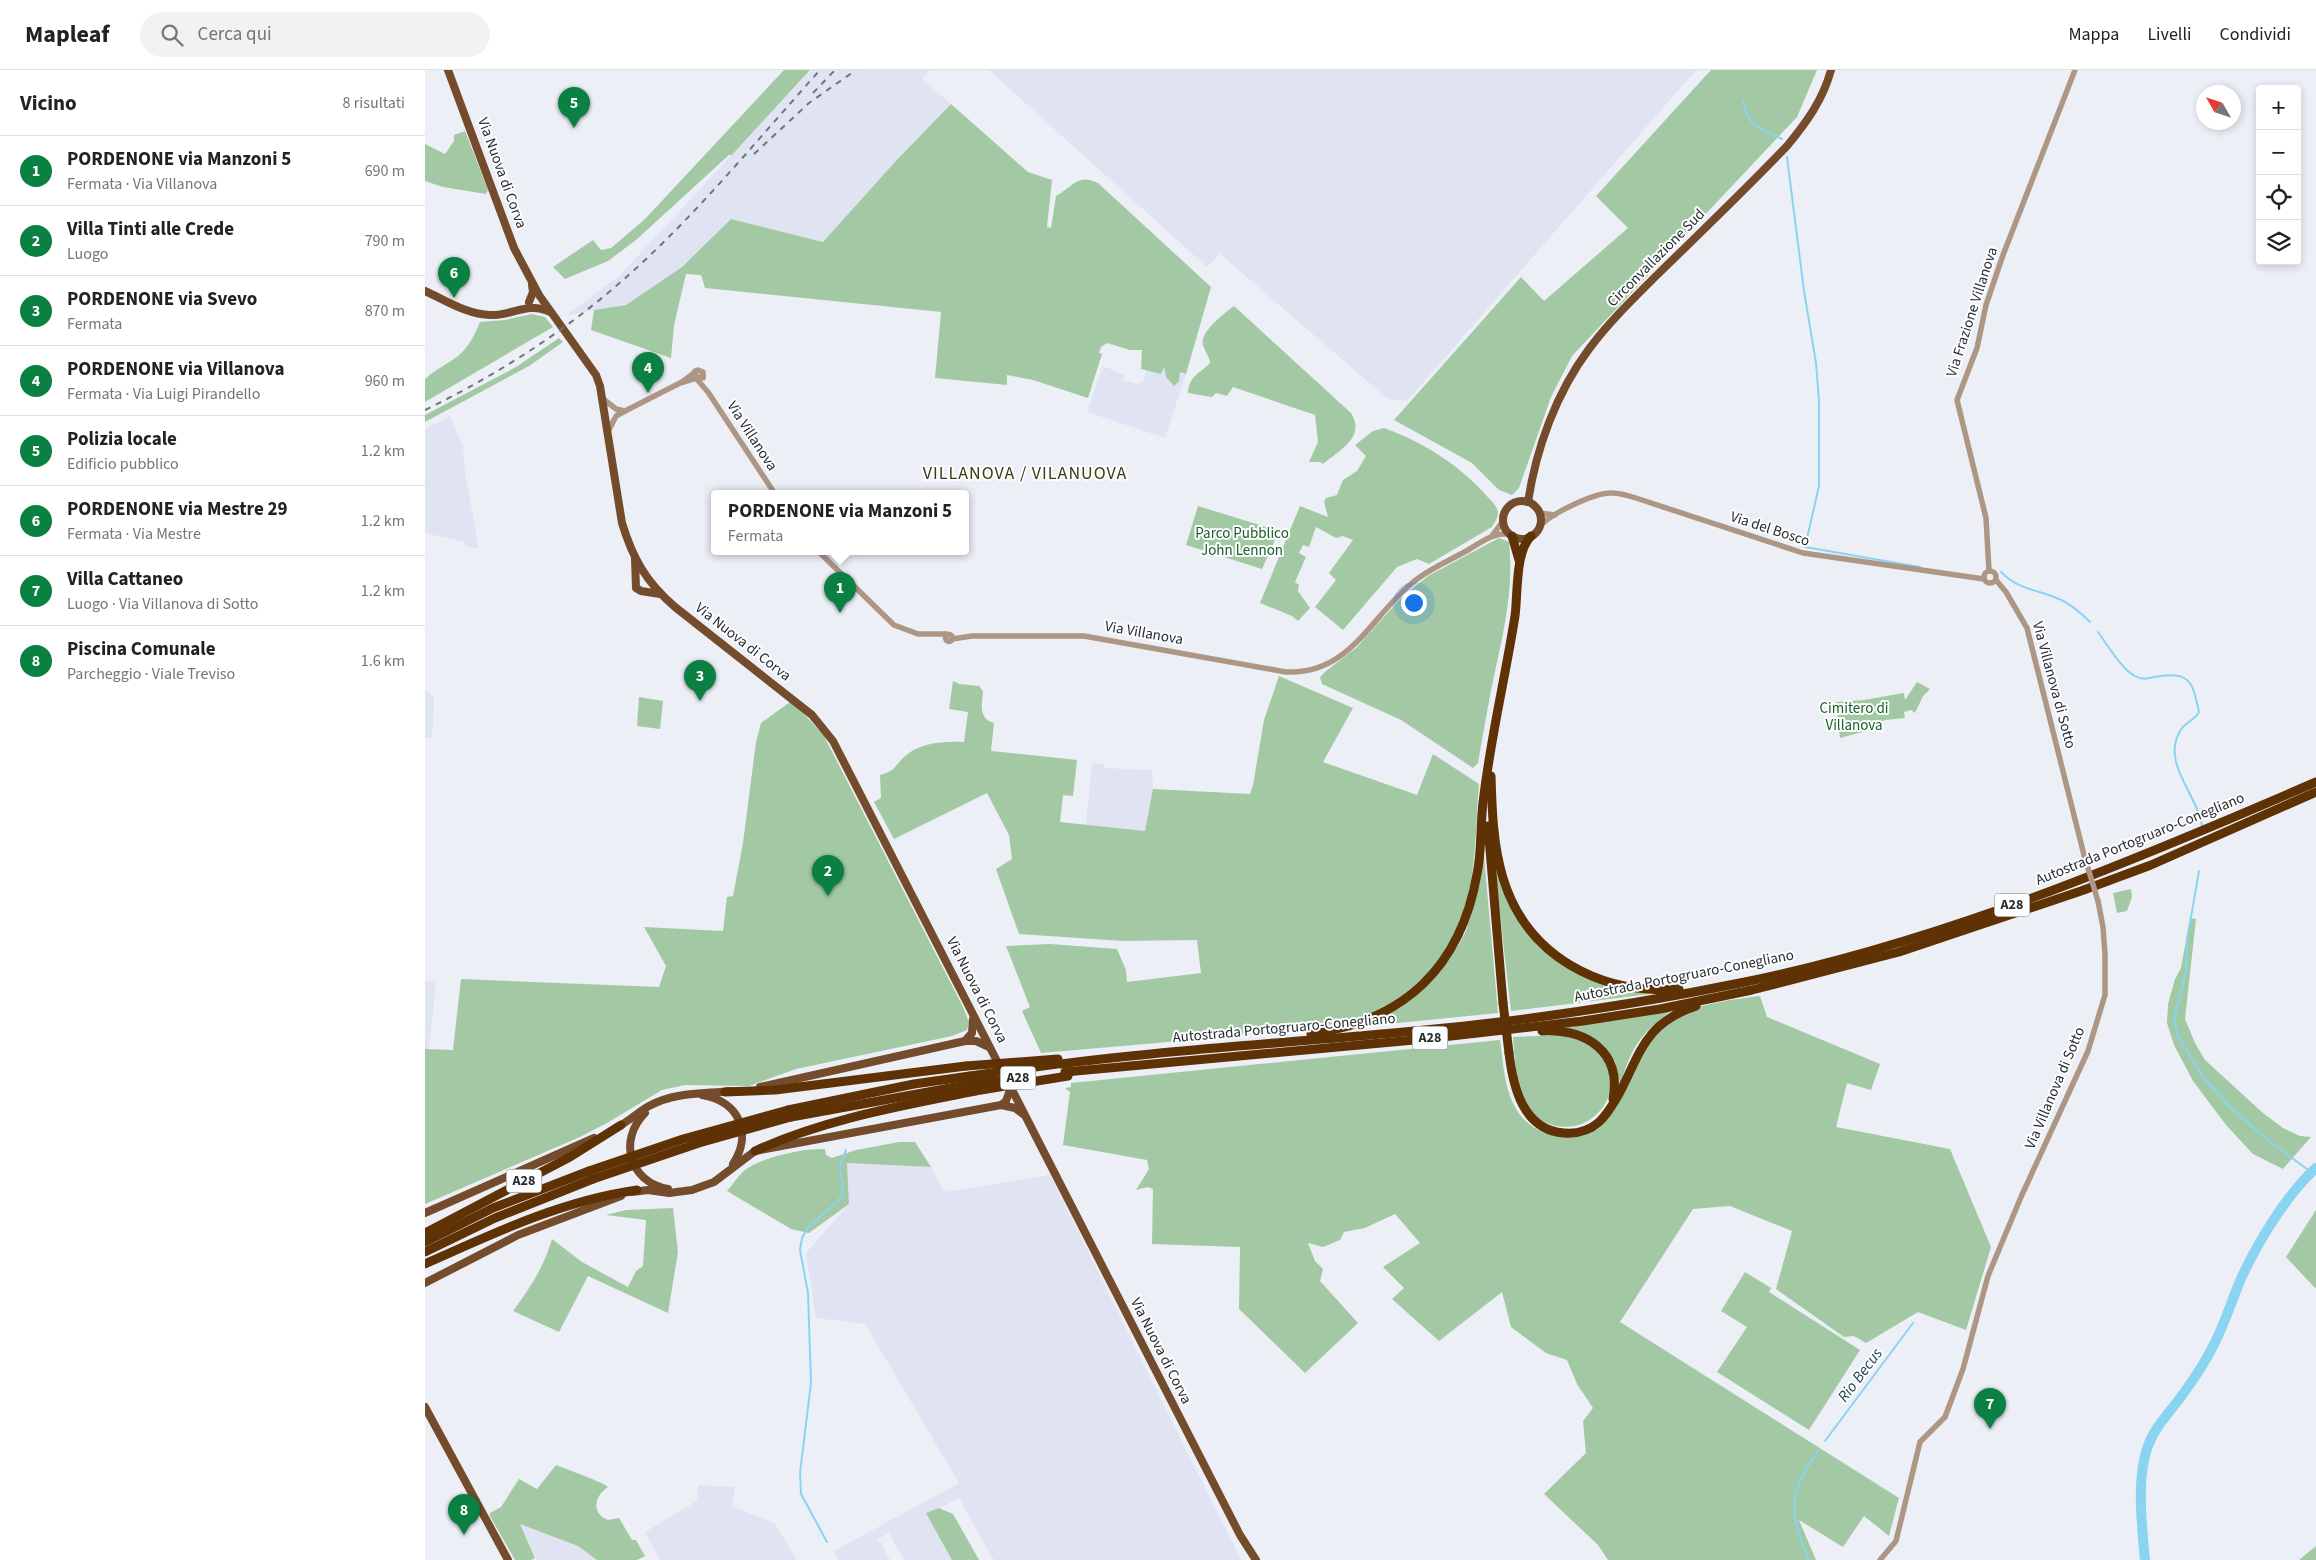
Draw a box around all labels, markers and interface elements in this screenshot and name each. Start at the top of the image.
search box [140,12,490,57]
text: Mapleaf [25,17,110,52]
icon: search [158,21,186,49]
text: Cerca qui [198,21,272,48]
text: Mappa [2068,22,2119,47]
text: Livelli [2147,22,2191,47]
text: Condividi [2219,22,2291,47]
north arrow [2196,85,2241,130]
map controls [2256,85,2301,265]
button: + [2256,85,2301,130]
pin: 5 [558,87,590,128]
text: Vicino [20,88,77,118]
text: 8 risultati [343,92,405,114]
street label: Via Nuova di Corva [472,115,532,231]
button: − [2256,130,2301,175]
text: PORDENONE via Manzoni 5 [67,146,291,173]
text: 1 [32,160,40,182]
text: 690 m [365,160,405,182]
text: Fermata · Via Villanova [67,173,217,195]
button: locate [2256,175,2301,220]
street label: Circonvallazione Sud [1602,204,1710,312]
text: Villa Tinti alle Crede [67,216,234,243]
button: layers [2256,220,2301,265]
text: 2 [32,230,40,252]
text: 790 m [365,230,405,252]
text: Luogo [67,243,109,265]
street label: Via Frazione Villanova [1941,244,2003,380]
pin: 6 [438,257,470,298]
text: PORDENONE via Svevo [67,286,257,313]
text: 3 [32,300,40,322]
text: 870 m [365,300,405,322]
text: Fermata [67,313,122,335]
pin: 4 [632,352,664,393]
text: PORDENONE via Villanova [67,356,284,383]
text: 4 [32,370,40,392]
text: 960 m [365,370,405,392]
text: Fermata · Via Luigi Pirandello [67,383,260,405]
street label: Via Villanova [722,397,782,475]
text: Polizia locale [67,426,177,453]
text: 5 [32,440,40,462]
text: 1.2 km [361,440,405,462]
text: Edificio pubblico [67,453,179,475]
district label: VILLANOVA / VILANUOVA [923,461,1127,486]
popup [711,490,969,555]
text: PORDENONE via Mestre 29 [67,496,288,523]
text: PORDENONE via Manzoni 5 [728,498,952,525]
street label: Via del Bosco [1728,506,1812,552]
text: 6 [32,510,40,532]
text: 1.2 km [361,510,405,532]
text: Fermata · Via Mestre [67,523,201,545]
park label: Parco Pubblico John Lennon [1195,523,1289,561]
text: Fermata [728,525,783,547]
text: Villa Cattaneo [67,566,183,593]
pin: 1 [824,572,856,613]
text: 7 [32,580,40,602]
text: 1.2 km [361,580,405,602]
your location [1401,590,1427,616]
text: Luogo · Via Villanova di Sotto [67,593,258,615]
street label: Via Nuova di Corva [691,598,795,686]
street label: Via Villanova [1103,616,1185,650]
street label: Via Villanova di Sotto [2027,619,2081,751]
text: Piscina Comunale [67,636,216,663]
text: 8 [32,650,40,672]
text: 1.6 km [361,650,405,672]
pin: 3 [684,660,716,701]
text: Parcheggio · Viale Treviso [67,663,235,685]
park label: Cimitero di Villanova [1820,698,1888,736]
street label: Autostrada Portogruaro-Conegliano [2032,787,2248,891]
pin: 2 [812,855,844,896]
road number: A28 [1995,894,2029,916]
street label: Via Nuova di Corva [941,933,1013,1047]
street label: Autostrada Portogruaro-Conegliano [1572,944,1796,1008]
street label: Autostrada Portogruaro-Conegliano [1172,1008,1396,1048]
street label: Via Villanova di Sotto [2020,1024,2090,1152]
road number: A28 [1413,1026,1447,1050]
road number: A28 [1001,1066,1035,1090]
road number: A28 [507,1170,541,1192]
street label: Via Nuova di Corva [1125,1294,1197,1408]
water label: Rio Becus [1832,1343,1888,1407]
pin: 7 [1974,1388,2006,1429]
pin: 8 [448,1494,480,1535]

